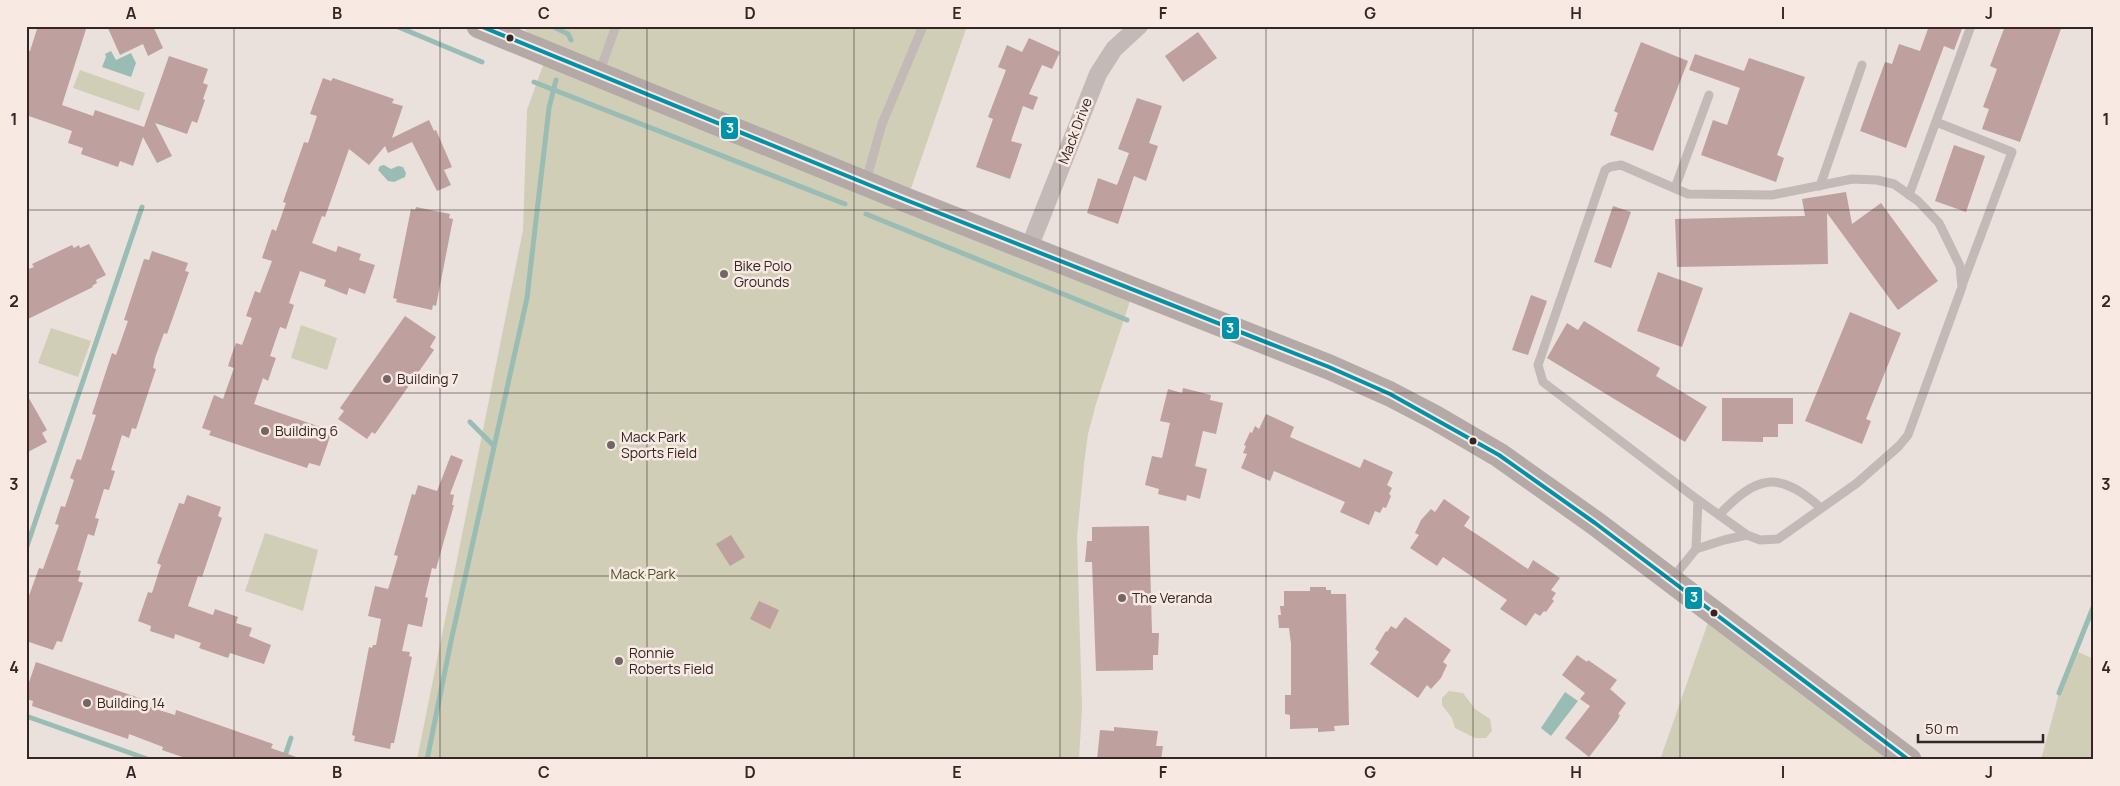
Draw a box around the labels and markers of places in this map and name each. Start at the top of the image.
unlabelled marker [505,33,515,43]
place label: Bike Polo Grounds [734,256,792,291]
marker: Bike Polo Grounds [718,268,730,280]
place label: Building 7 [397,369,458,388]
marker: Building 7 [381,373,393,385]
place label: Building 6 [275,421,338,440]
marker: Building 6 [259,425,271,437]
place label: Mack Park Sports Field [621,427,697,462]
unlabelled marker [1468,436,1478,446]
marker: Mack Park Sports Field [605,439,617,451]
place label: The Veranda [1132,588,1212,607]
marker: The Veranda [1116,592,1128,604]
unlabelled marker [1709,608,1719,618]
place label: Ronnie Roberts Field [629,643,713,678]
marker: Ronnie Roberts Field [613,655,625,667]
place label: Building 14 [97,693,165,712]
marker: Building 14 [81,697,93,709]

